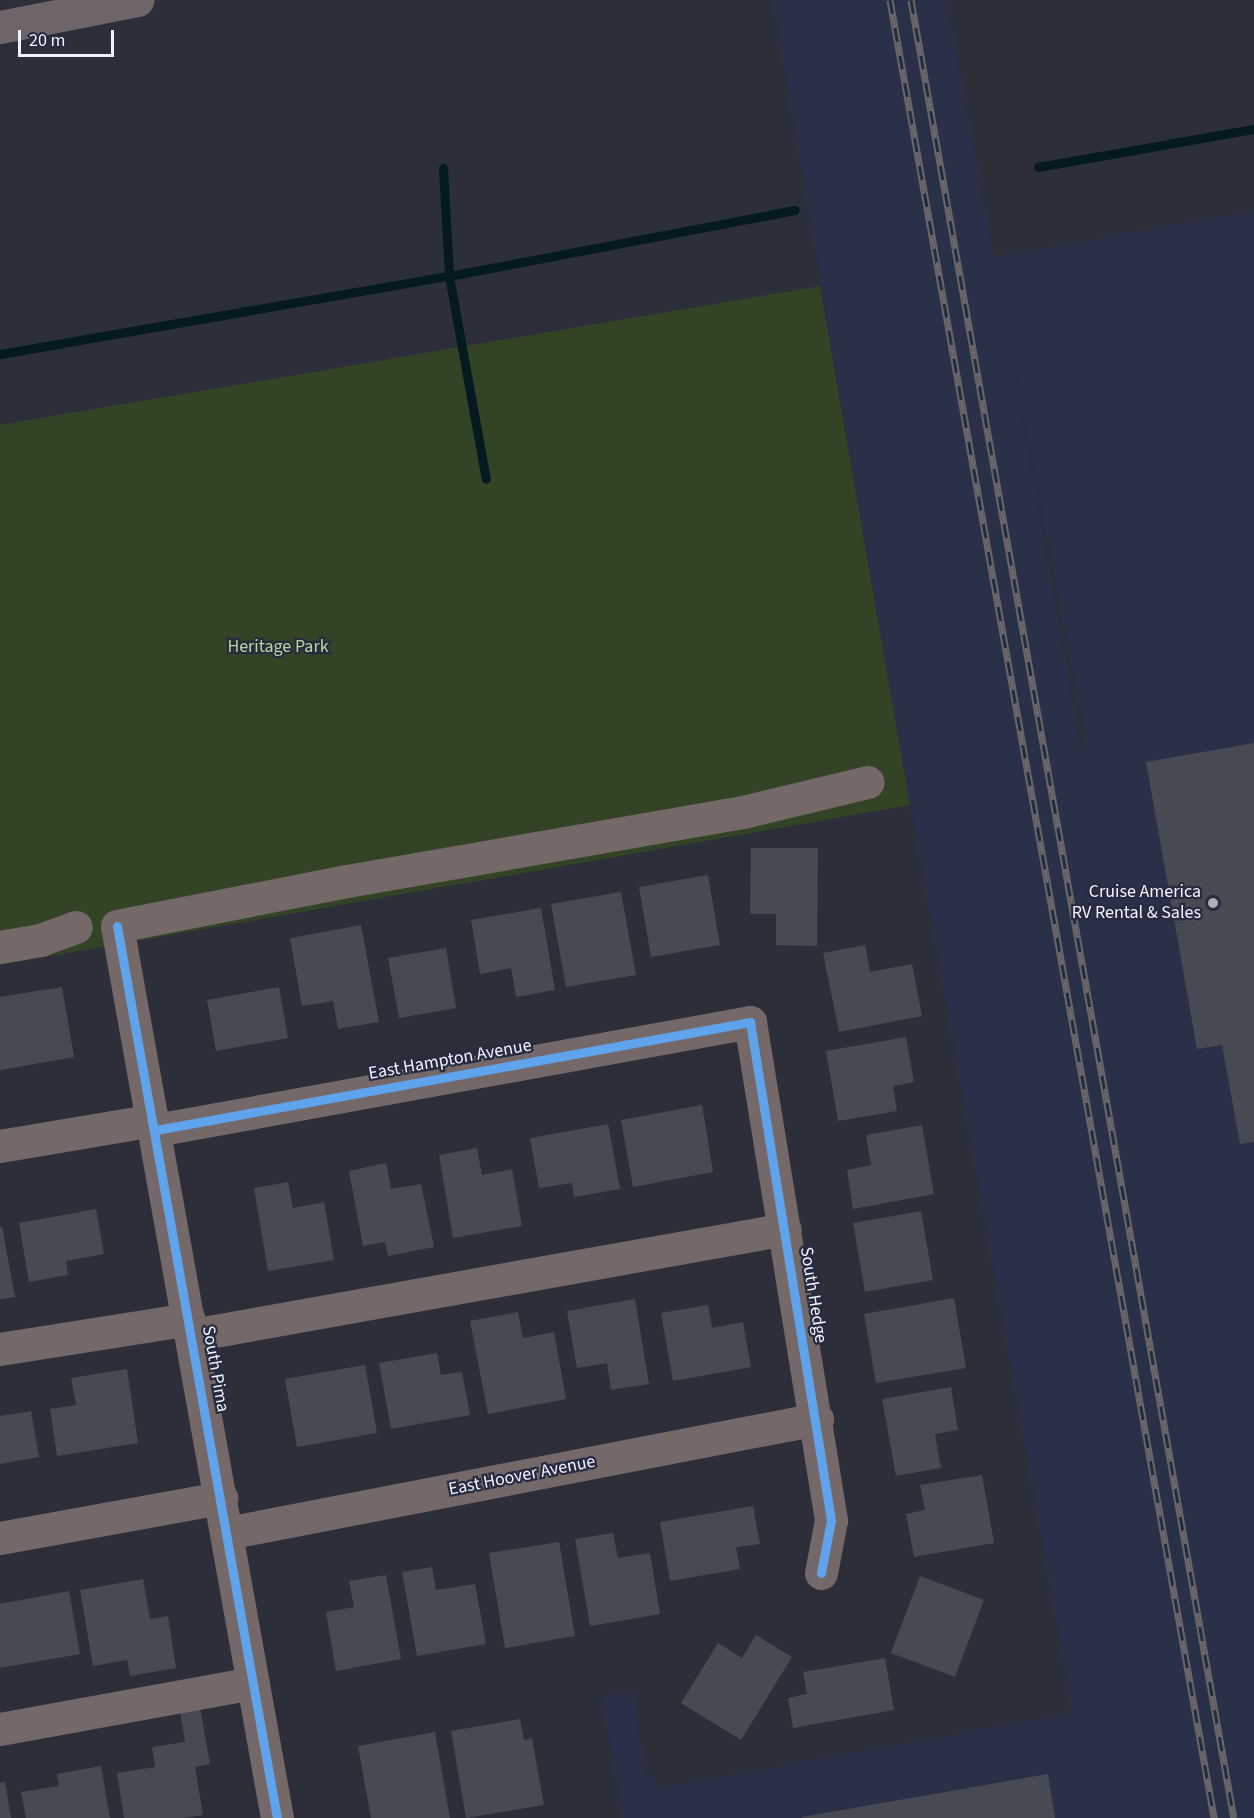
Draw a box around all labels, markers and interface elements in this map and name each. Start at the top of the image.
scale bar [21,18,117,56]
text: 20 m [29,28,65,53]
park label: Heritage Park [227,636,329,658]
place label: Cruise America RV Rental & Sales [1072,882,1201,924]
marker: Cruise America RV Rental & Sales [1206,896,1220,910]
street label: East Hampton Avenue [367,1035,533,1085]
street label: South Hedge [795,1245,831,1345]
street label: South Pima [197,1324,233,1414]
street label: East Hoover Avenue [447,1451,597,1501]

